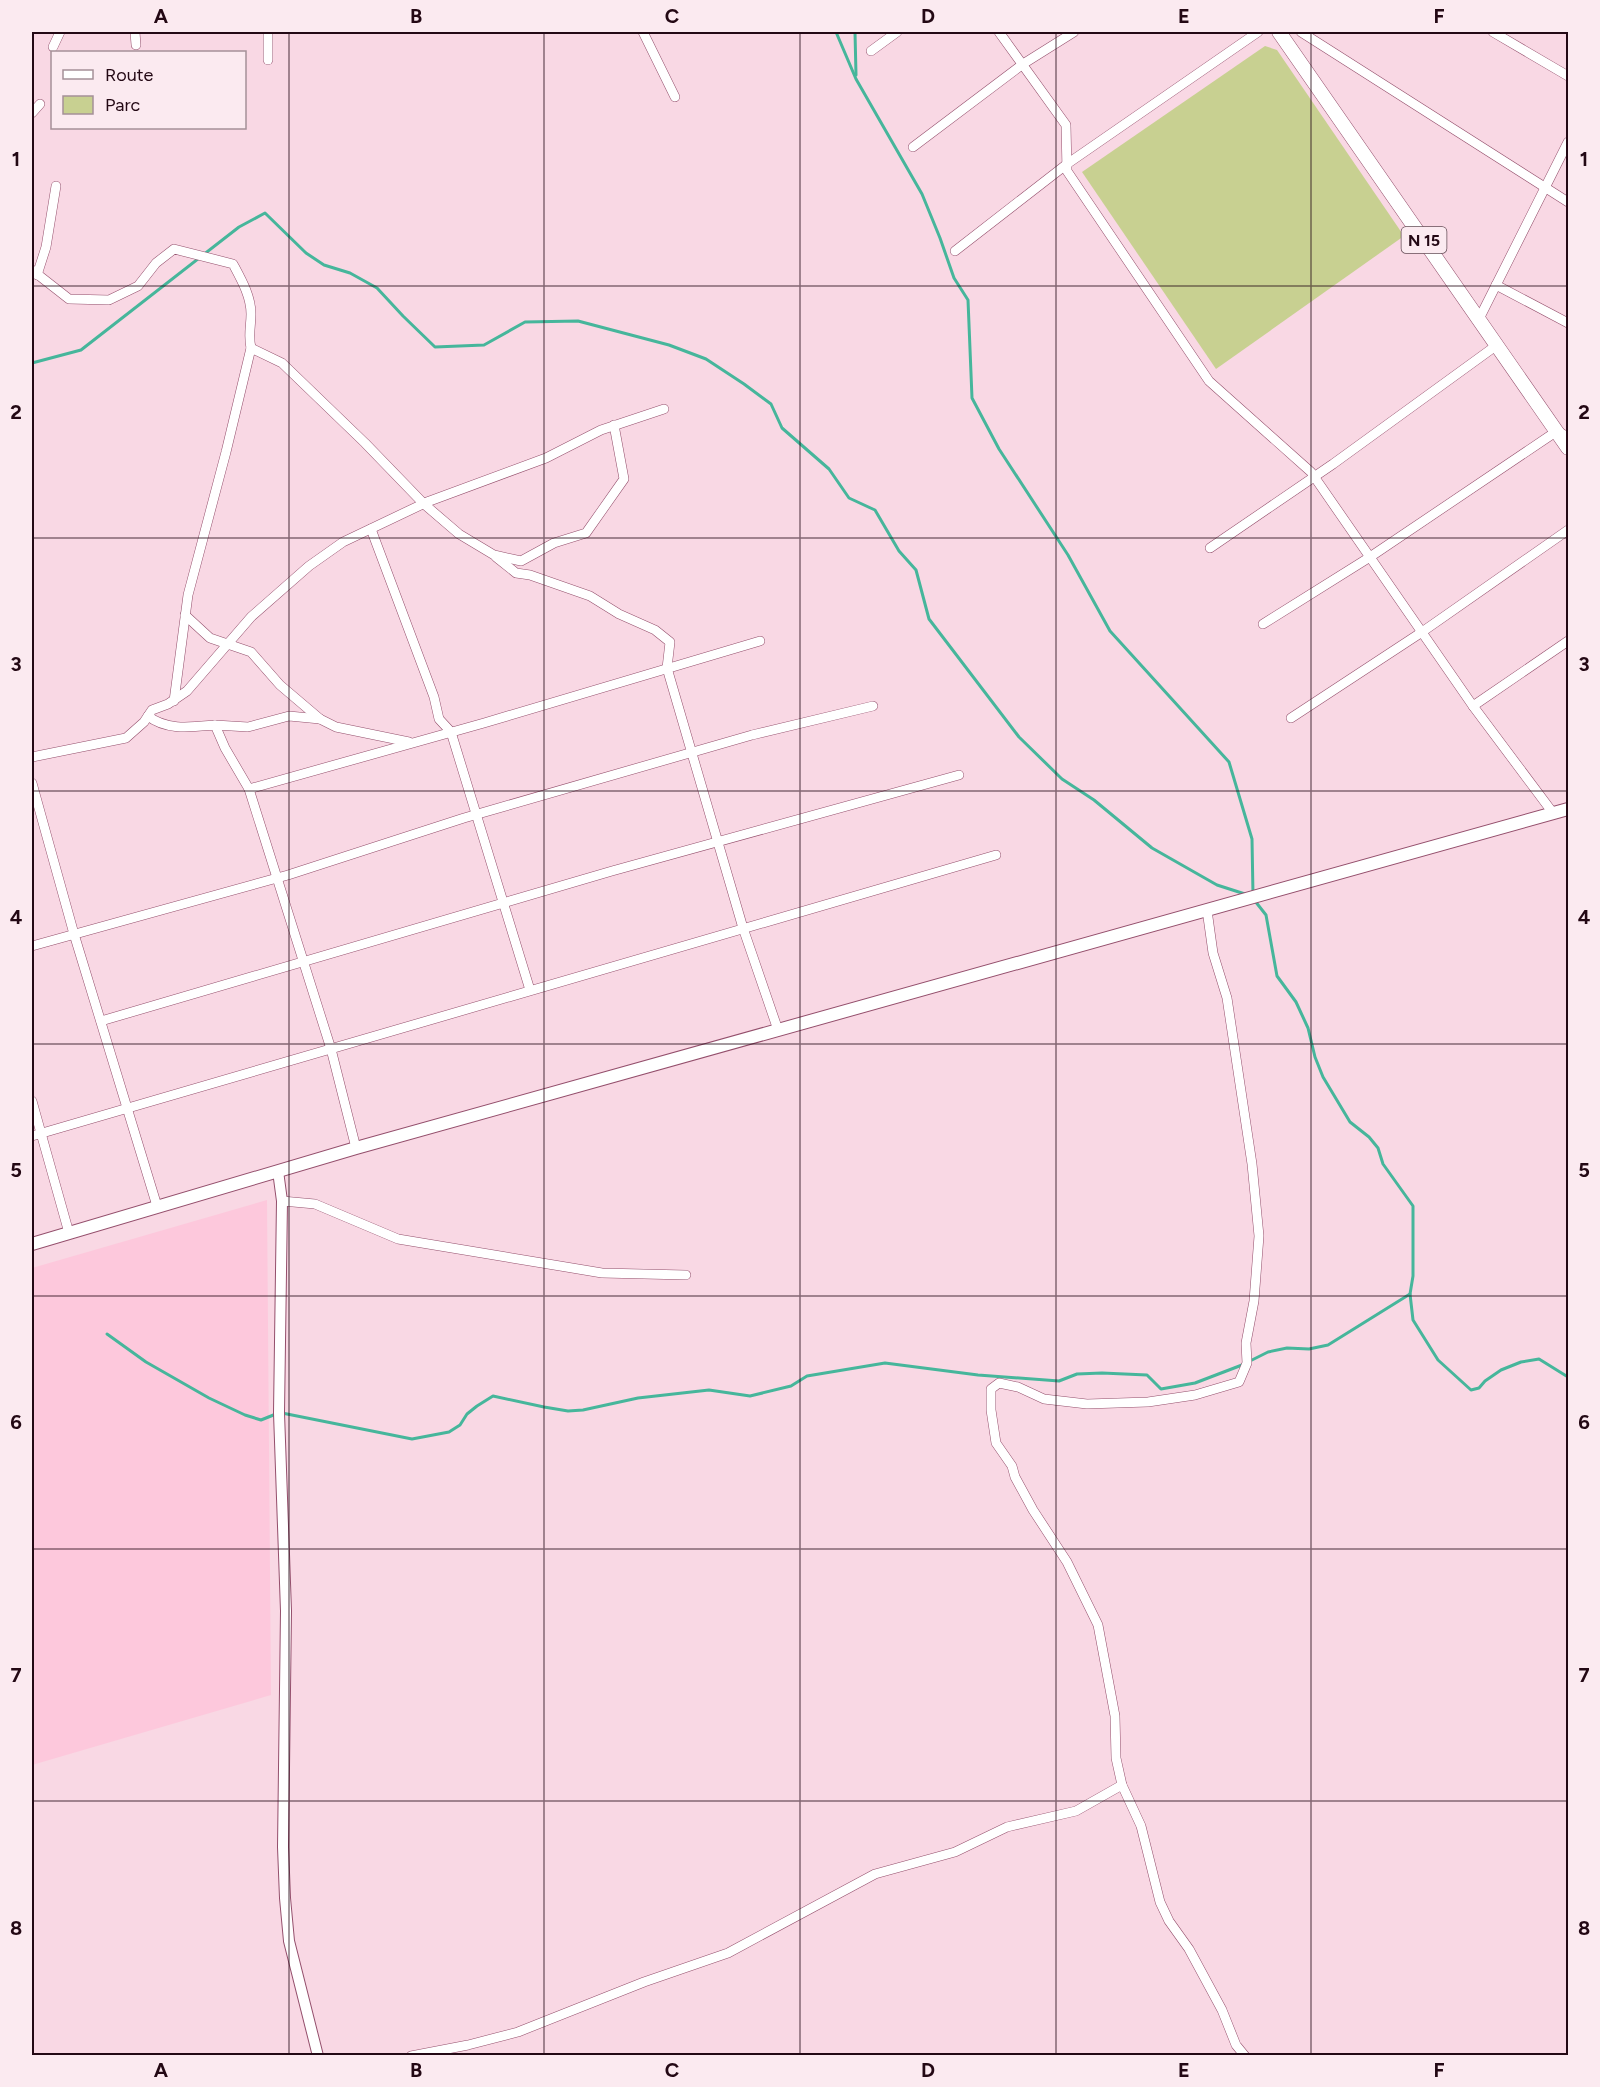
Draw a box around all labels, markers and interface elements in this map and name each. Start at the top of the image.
text: A [154,4,169,28]
text: B [410,4,422,28]
text: C [665,4,679,28]
text: D [921,4,935,28]
text: E [1178,4,1190,28]
text: F [1433,4,1445,28]
legend [51,51,246,129]
text: Route [105,64,154,86]
text: Parc [105,94,141,116]
text: 1 [12,147,20,171]
text: 1 [1580,147,1588,171]
road number: N 15 [1402,227,1446,253]
text: 2 [10,400,22,424]
text: 2 [1578,400,1590,424]
text: 3 [10,652,22,676]
text: 3 [1578,652,1590,676]
text: 4 [10,905,23,929]
text: 4 [1578,905,1591,929]
text: 5 [10,1158,22,1182]
text: 5 [1578,1158,1590,1182]
text: 6 [10,1410,22,1434]
text: 6 [1578,1410,1590,1434]
text: 7 [10,1663,22,1687]
text: 7 [1578,1663,1590,1687]
text: 8 [10,1916,22,1940]
text: 8 [1578,1916,1590,1940]
text: A [154,2058,169,2082]
text: B [410,2058,422,2082]
text: C [665,2058,679,2082]
text: D [921,2058,935,2082]
text: E [1178,2058,1190,2082]
text: F [1433,2058,1445,2082]

